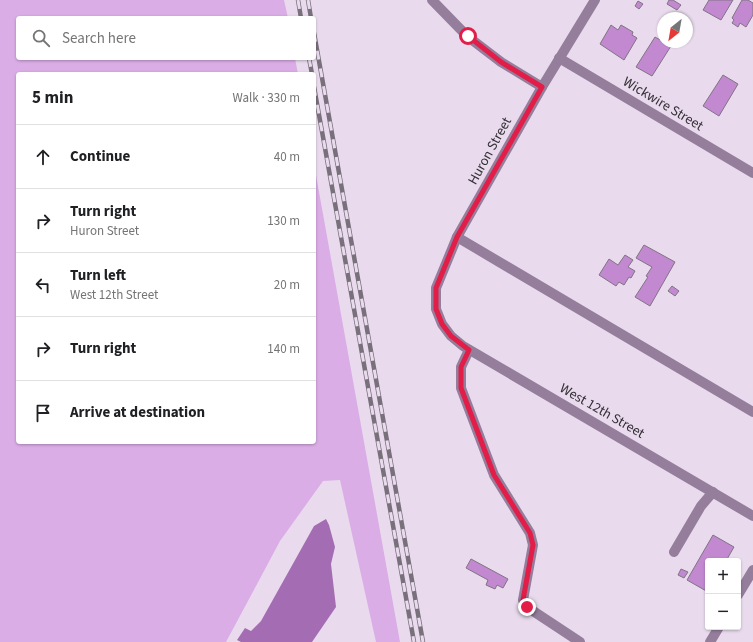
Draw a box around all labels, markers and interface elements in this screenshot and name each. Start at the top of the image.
north arrow [657,12,693,48]
search box [16,16,316,60]
icon: search [30,27,52,49]
route start [459,27,477,45]
text: Search here [62,28,136,49]
street label: Wickwire Street [619,72,707,136]
text: 5 min [32,86,73,110]
text: Walk · 330 m [232,89,300,107]
street label: Huron Street [463,113,517,188]
icon: ahead [32,146,54,168]
text: Continue [70,146,130,167]
text: 40 m [274,148,300,166]
text: Turn right [70,201,136,222]
icon: right [32,210,54,232]
text: 130 m [267,212,300,230]
text: Huron Street [70,222,139,240]
text: Turn left [70,265,126,286]
icon: left [32,274,54,296]
text: 20 m [274,276,300,294]
text: West 12th Street [70,286,158,304]
icon: right [32,338,54,360]
text: Turn right [70,338,136,359]
text: 140 m [267,340,300,358]
street label: West 12th Street [556,379,648,444]
icon: arrive [32,402,54,424]
text: Arrive at destination [70,402,205,423]
map controls [705,558,741,630]
button: + [705,558,741,594]
button: − [705,594,741,630]
route end [518,598,536,616]

